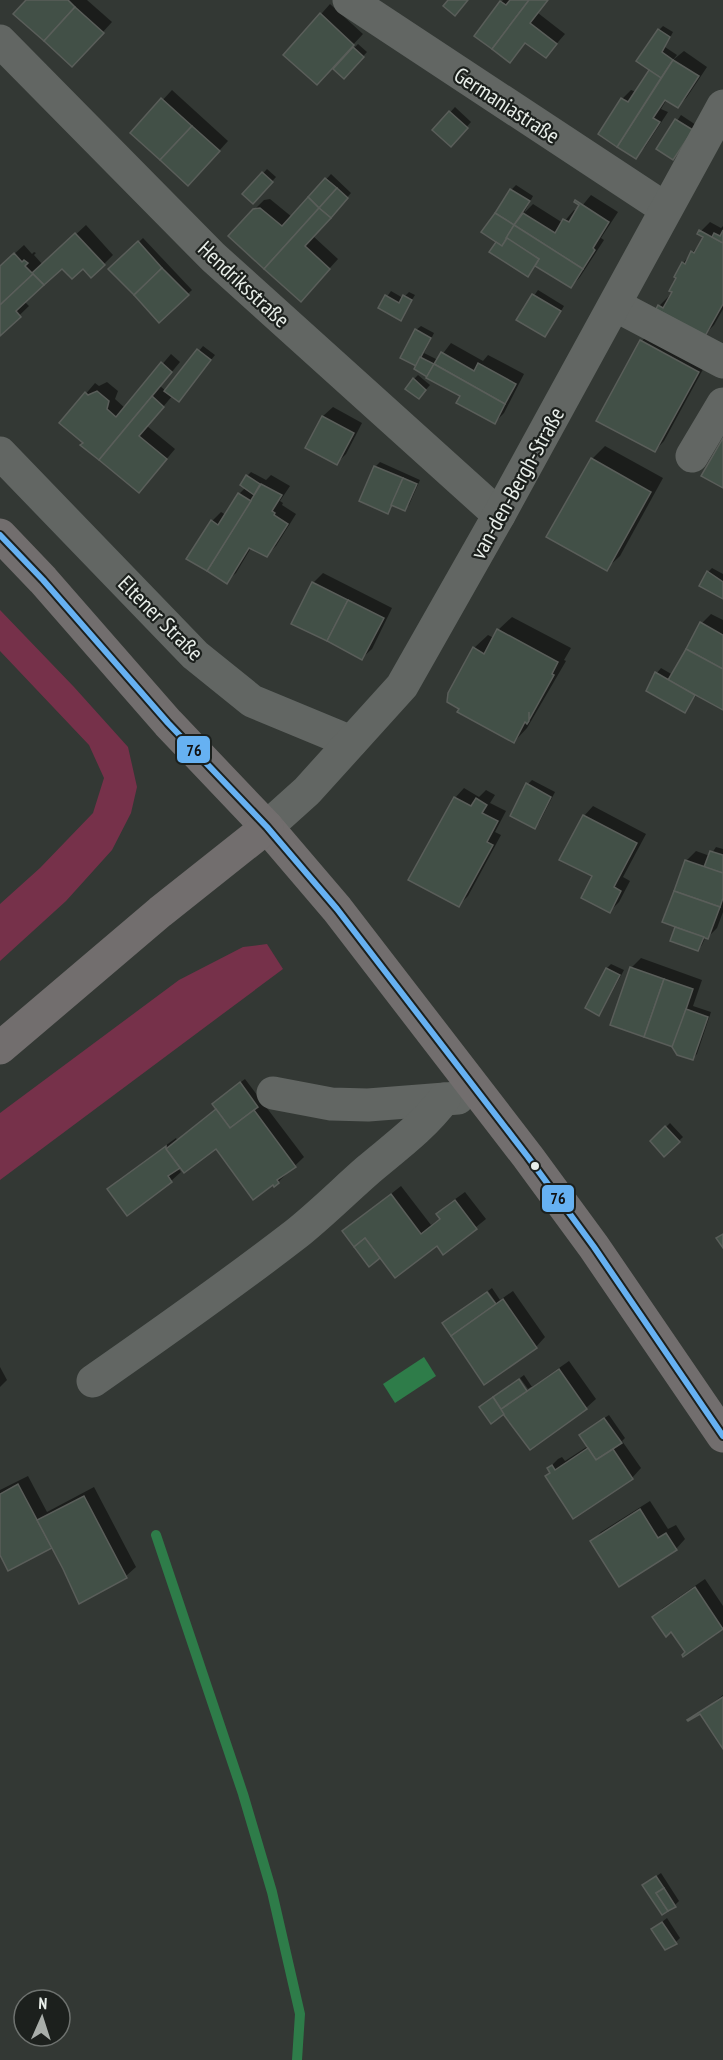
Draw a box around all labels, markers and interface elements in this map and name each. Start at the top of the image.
street label: Germaniastraße [449,60,565,150]
street label: Hendriksstraße [192,235,296,333]
street label: van-den-Bergh-Straße [464,402,570,564]
street label: Eltener Straße [113,570,209,666]
line badge: 76 [176,735,211,764]
text: 76 [186,740,202,760]
unlabelled marker [529,1160,541,1172]
line badge: 76 [541,1184,575,1213]
text: 76 [550,1188,566,1208]
north arrow [12,1988,72,2048]
text: N [38,1993,48,2013]

